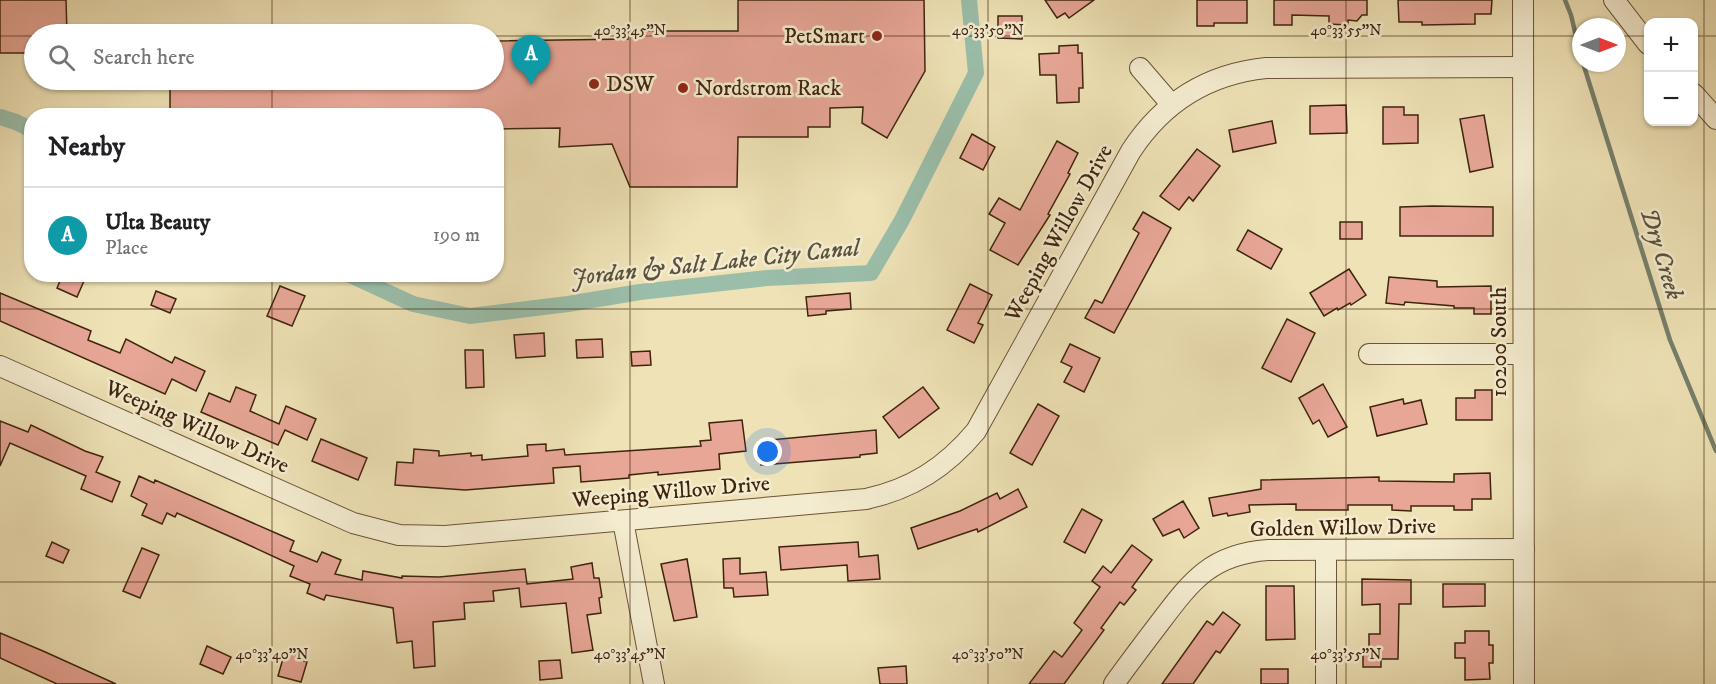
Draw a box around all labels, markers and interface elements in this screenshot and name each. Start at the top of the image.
north arrow [1572,18,1626,72]
map controls [1644,18,1698,126]
button: + [1644,18,1698,72]
text: 40°33'45"N [594,21,666,40]
text: 40°33'50"N [952,21,1024,40]
text: 40°33'55"N [1310,21,1382,40]
place label: PetSmart [784,23,865,50]
search box [24,24,504,90]
marker: PetSmart [870,29,884,43]
pin: A [512,36,550,85]
icon: search [45,41,78,74]
text: Search here [93,44,195,71]
place label: DSW [606,71,655,98]
button: − [1644,72,1698,126]
place label: Nordstrom Rack [695,75,841,102]
marker: DSW [587,77,601,91]
marker: Nordstrom Rack [676,81,690,95]
text: Nearby [48,131,125,164]
street label: Weeping Willow Drive [999,140,1119,327]
water label: Dry Creek [1633,204,1689,304]
text: Ulta Beauty [105,209,210,236]
text: A [61,223,74,248]
text: 190 m [433,223,480,248]
water label: Jordan & Salt Lake City Canal [569,233,864,293]
text: Place [105,236,148,261]
street label: 10200 South [1486,286,1513,397]
street label: Weeping Willow Drive [100,374,293,480]
your location [753,437,782,466]
street label: Weeping Willow Drive [570,470,771,514]
street label: Golden Willow Drive [1250,513,1436,543]
text: 40°33'40"N [235,645,309,664]
text: 40°33'45"N [594,645,666,664]
text: 40°33'50"N [952,645,1024,664]
text: 40°33'55"N [1310,645,1382,664]

